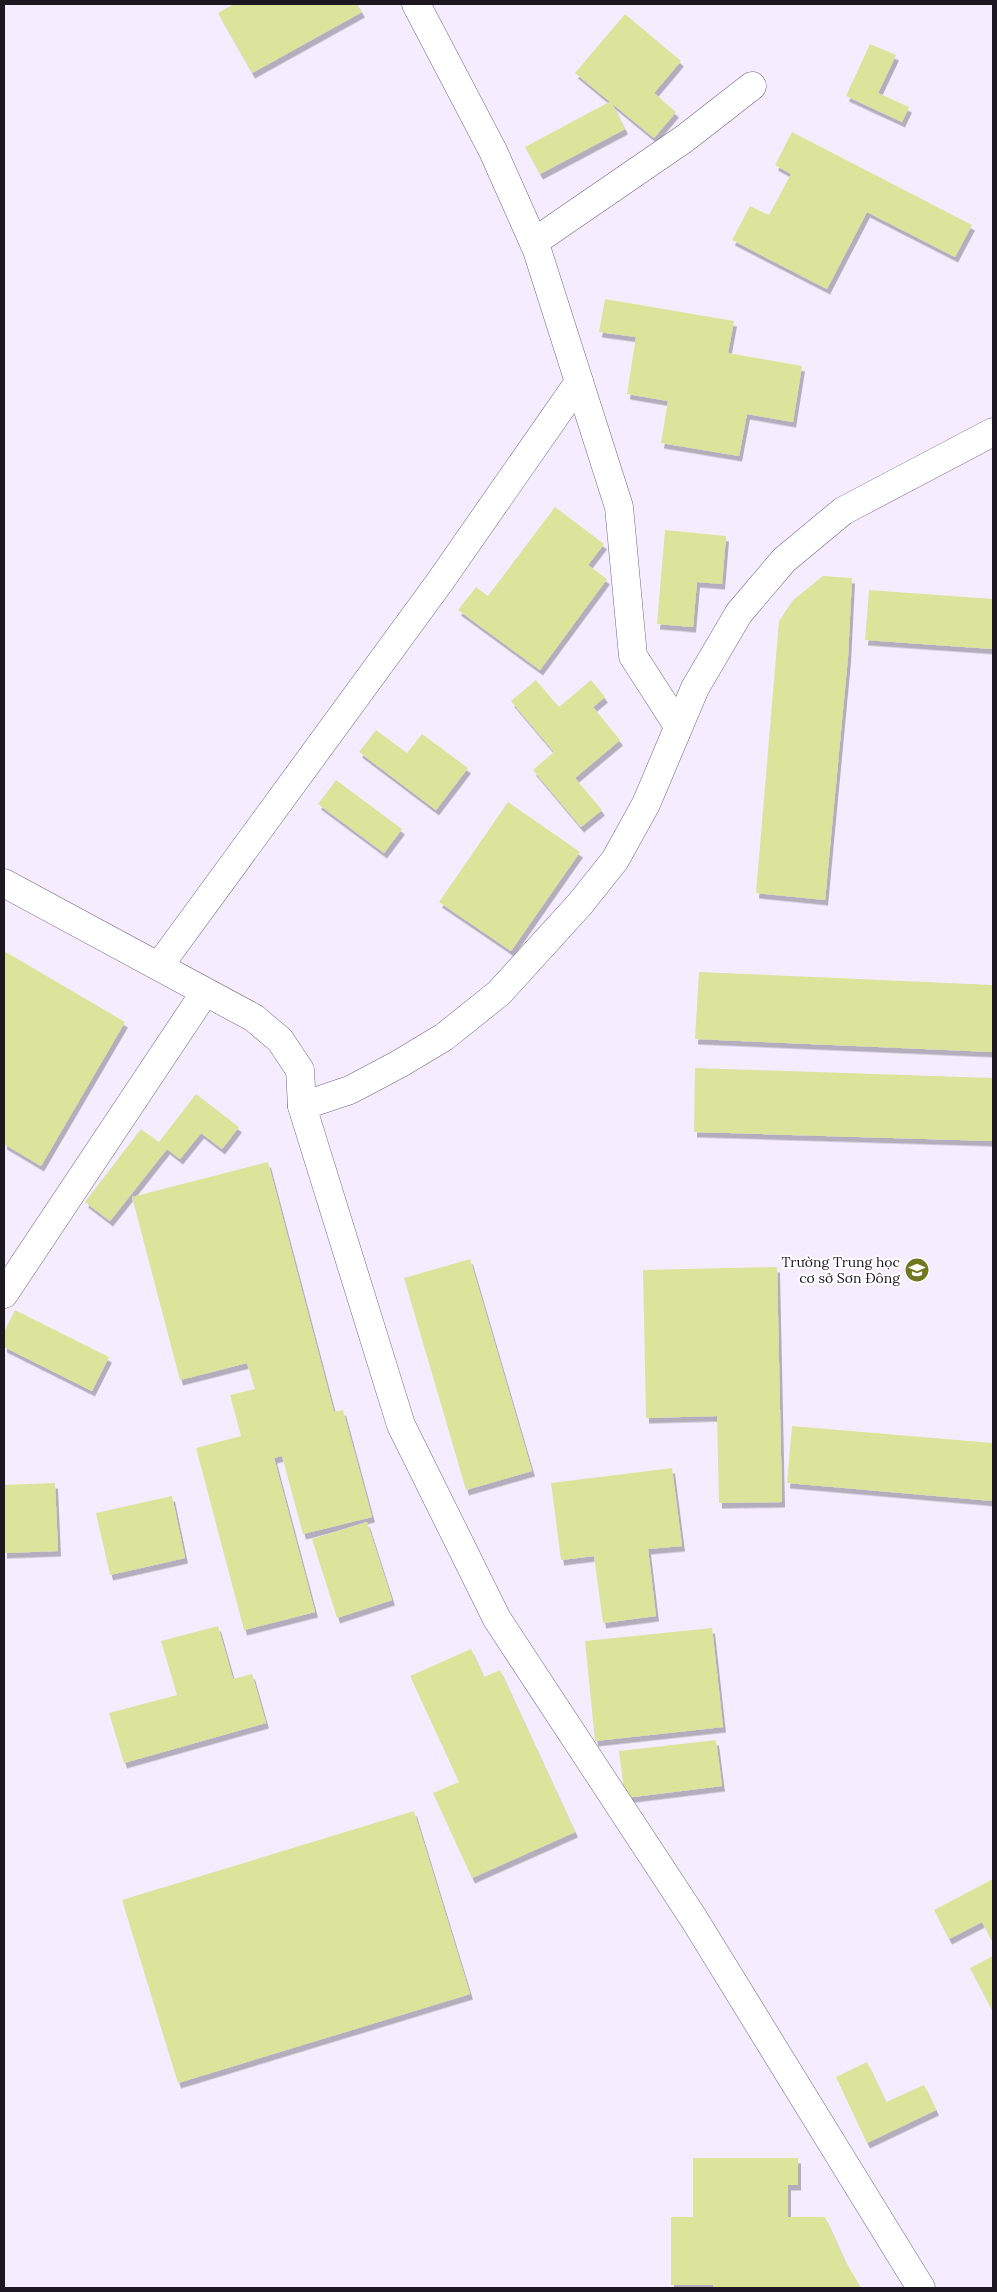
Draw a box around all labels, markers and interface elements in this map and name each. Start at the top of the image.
place label: Trường Trung học cơ sở Sơn Đông [782,1253,900,1287]
school or university icon: Trường Trung học cơ sở Sơn Đông [904,1257,930,1283]

